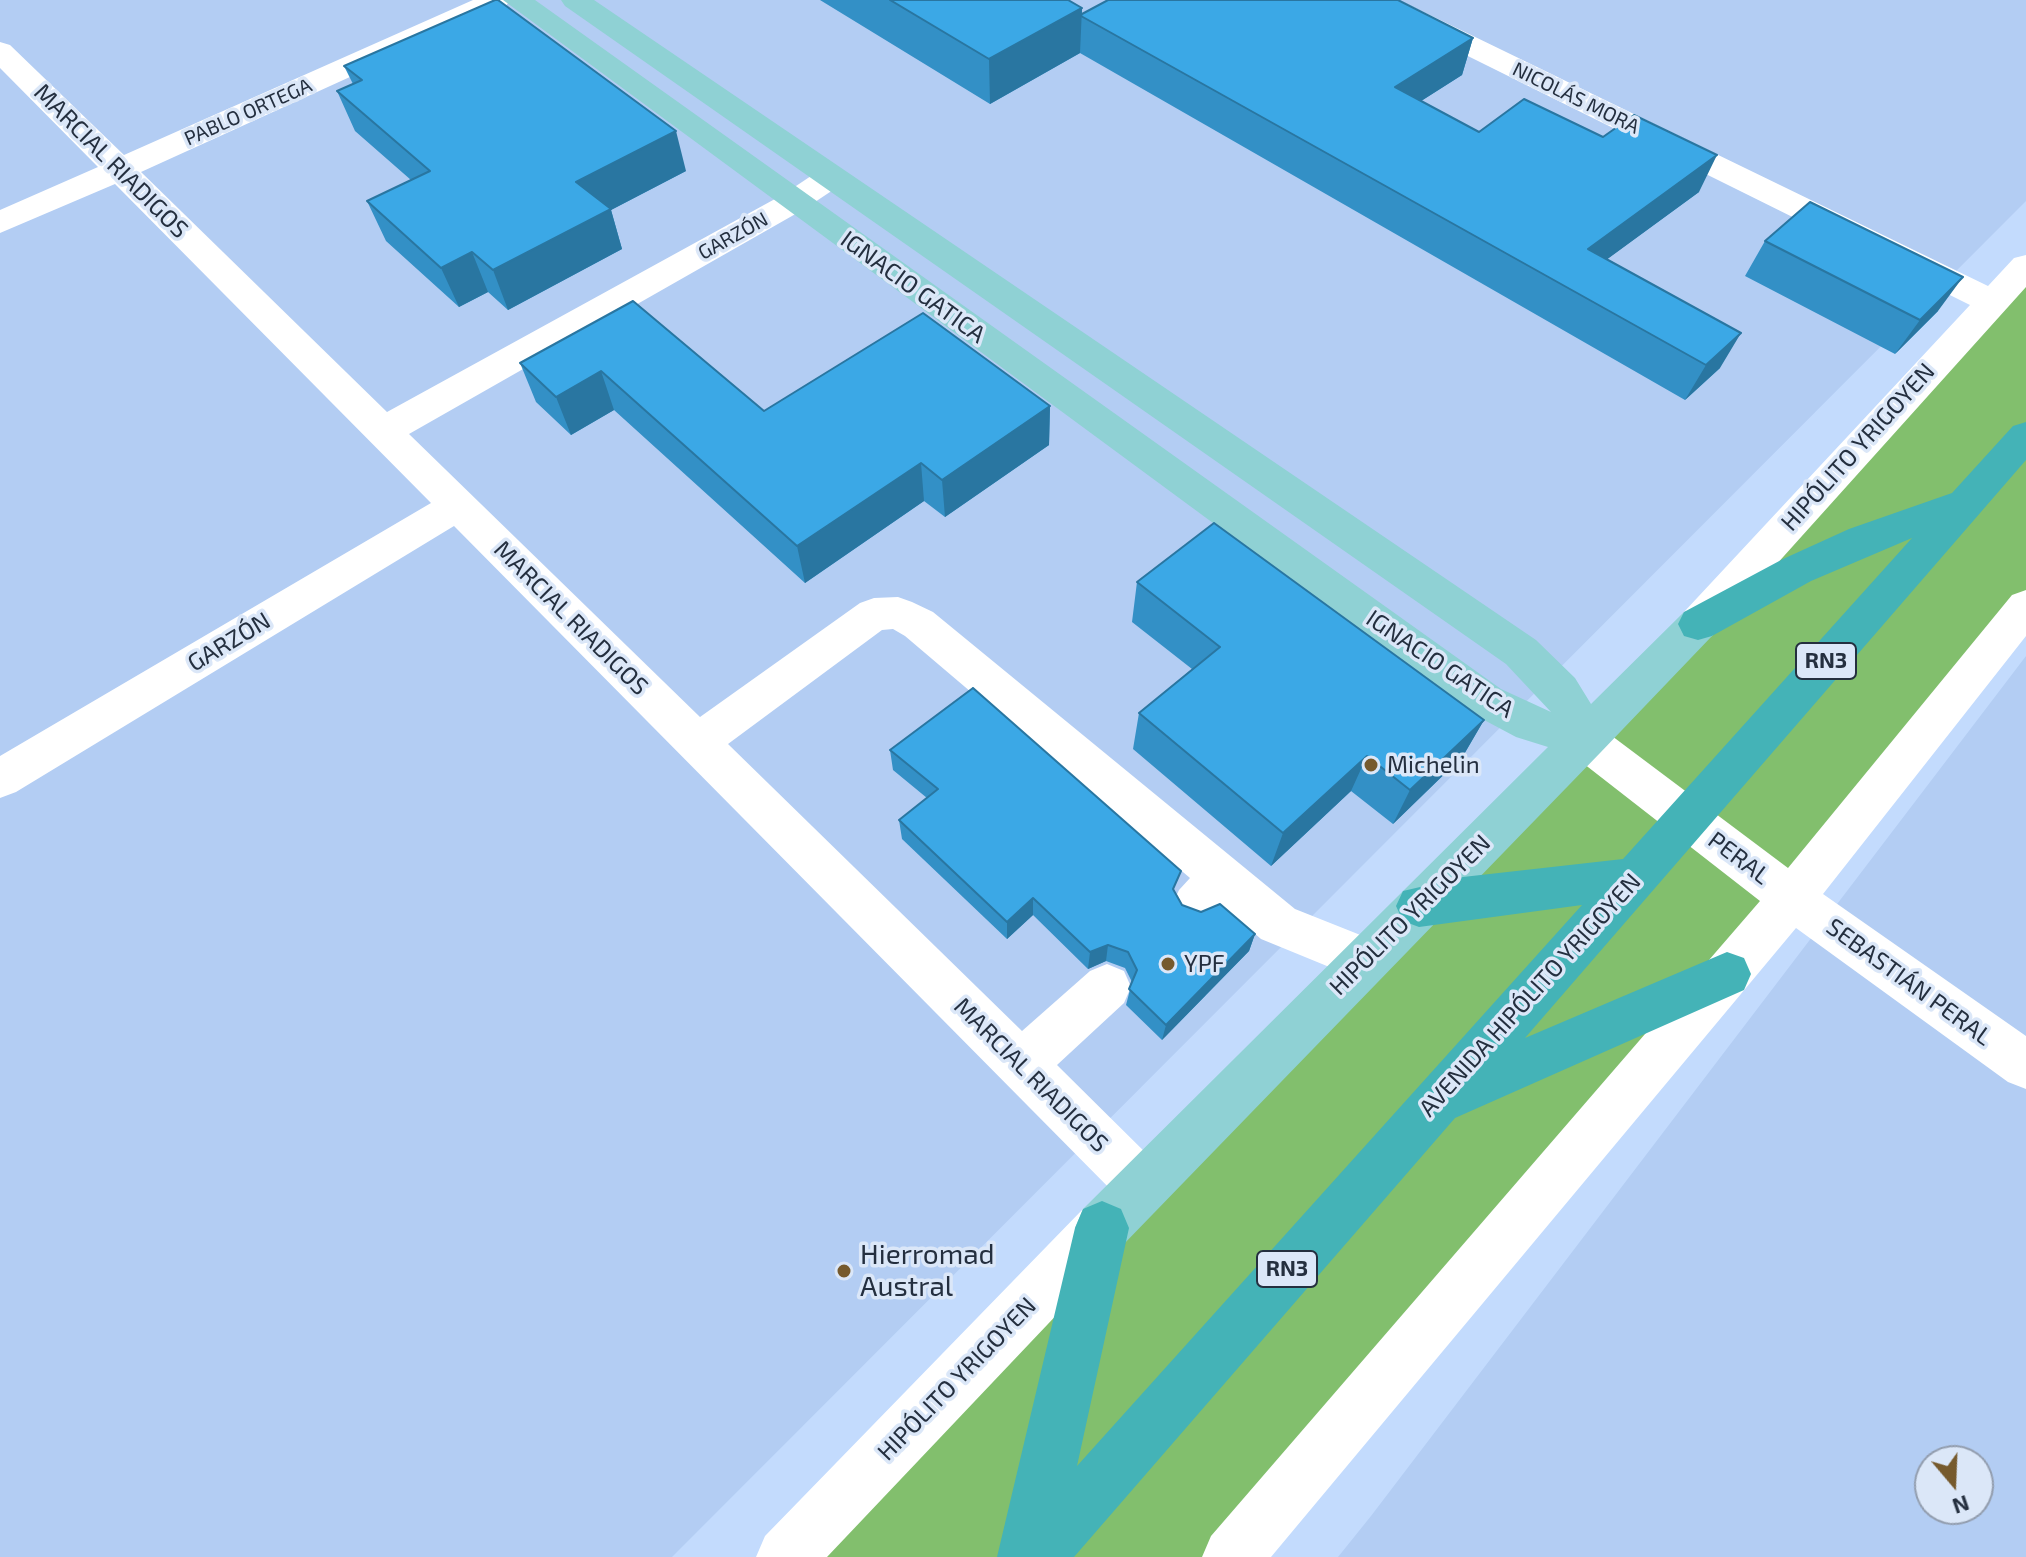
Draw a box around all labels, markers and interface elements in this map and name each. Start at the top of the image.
street label: NICOLÁS MORA [1509,57,1643,139]
street label: PABLO ORTEGA [181,73,315,151]
street label: MARCIAL RIADIGOS [28,78,194,244]
street label: GARZÓN [694,207,772,265]
street label: IGNACIO GATICA [835,225,991,349]
street label: HIPÓLITO YRIGOYEN [1775,357,1941,537]
street label: MARCIAL RIADIGOS [488,535,654,701]
street label: IGNACIO GATICA [1361,604,1519,724]
street label: GARZÓN [182,606,276,678]
road number: RN3 [1796,643,1856,679]
place label: Michelin [1387,751,1480,779]
marker: Michelin [1362,756,1380,774]
street label: PERAL [1703,826,1775,890]
street label: HIPÓLITO YRIGOYEN [1324,829,1496,1001]
street label: AVENIDA HIPÓLITO YRIGOYEN [1413,868,1647,1122]
street label: SEBASTIÁN PERAL [1821,912,1997,1052]
place label: YPF [1184,950,1225,978]
marker: YPF [1159,955,1177,973]
street label: MARCIAL RIADIGOS [948,992,1114,1158]
place label: Hierromad Austral [860,1238,995,1304]
road number: RN3 [1257,1251,1317,1287]
marker: Hierromad Austral [835,1262,853,1280]
street label: HIPÓLITO YRIGOYEN [872,1291,1042,1467]
north arrow [1914,1445,1994,1525]
text: N [1949,1491,1973,1521]

